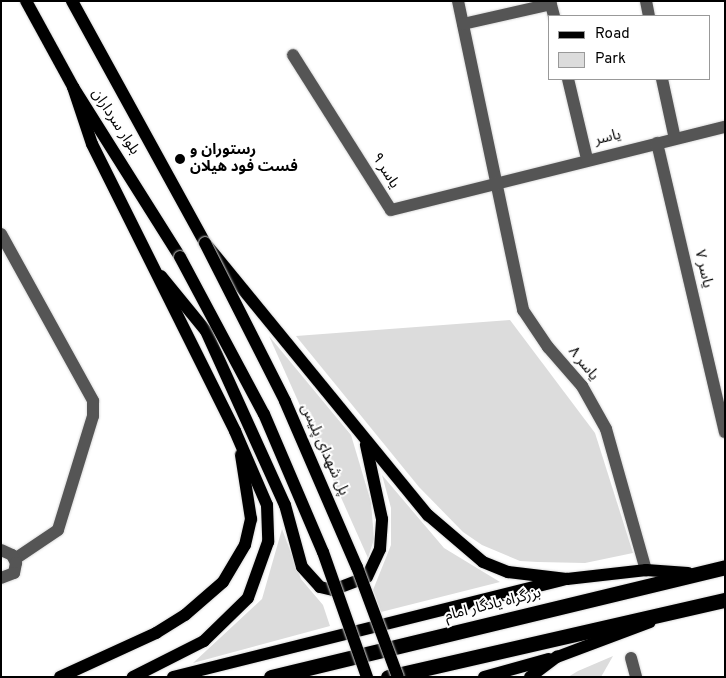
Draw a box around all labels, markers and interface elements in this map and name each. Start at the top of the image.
legend [548,15,711,80]
text: Road [595,25,630,44]
text: Park [595,50,626,69]
street label: بلوار سرداران [87,86,143,158]
street label: یاسر [593,126,623,150]
place label: رستوران و فست فود هیلان [190,141,298,176]
street label: یاسر ۹ [367,150,403,192]
marker: رستوران و فست فود هیلان [174,153,186,165]
street label: یاسر ۷ [690,248,716,290]
street label: یاسر ۸ [564,343,602,385]
street label: پل شهدای پلیس [296,401,352,499]
street label: بزرگراه یادگار امام [443,584,543,626]

